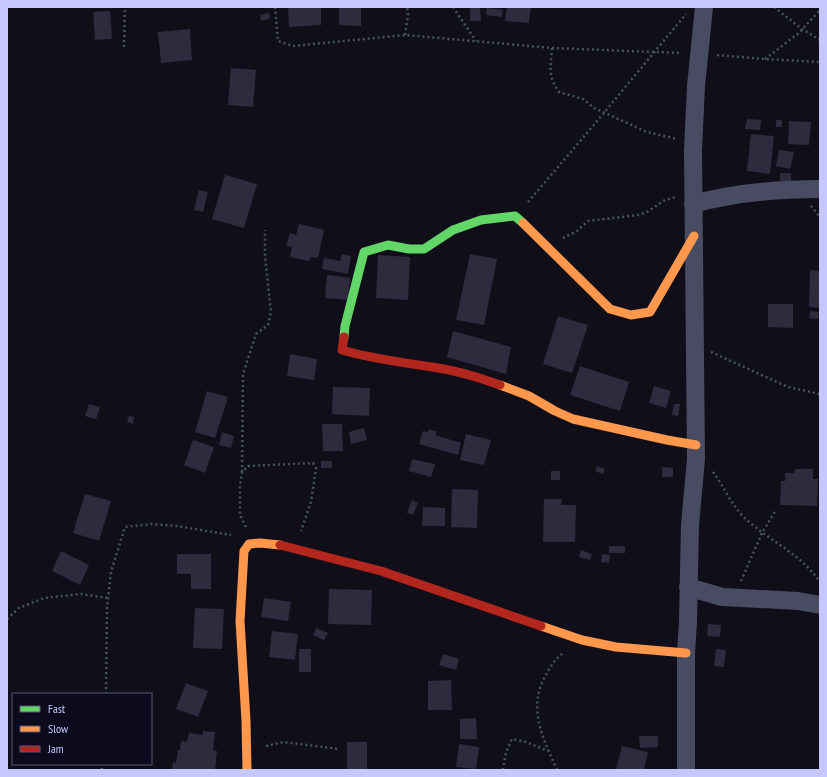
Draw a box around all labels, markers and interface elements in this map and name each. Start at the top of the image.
legend [12,693,152,765]
text: Fast [48,701,66,716]
text: Slow [48,721,69,736]
text: Jam [47,741,64,756]

